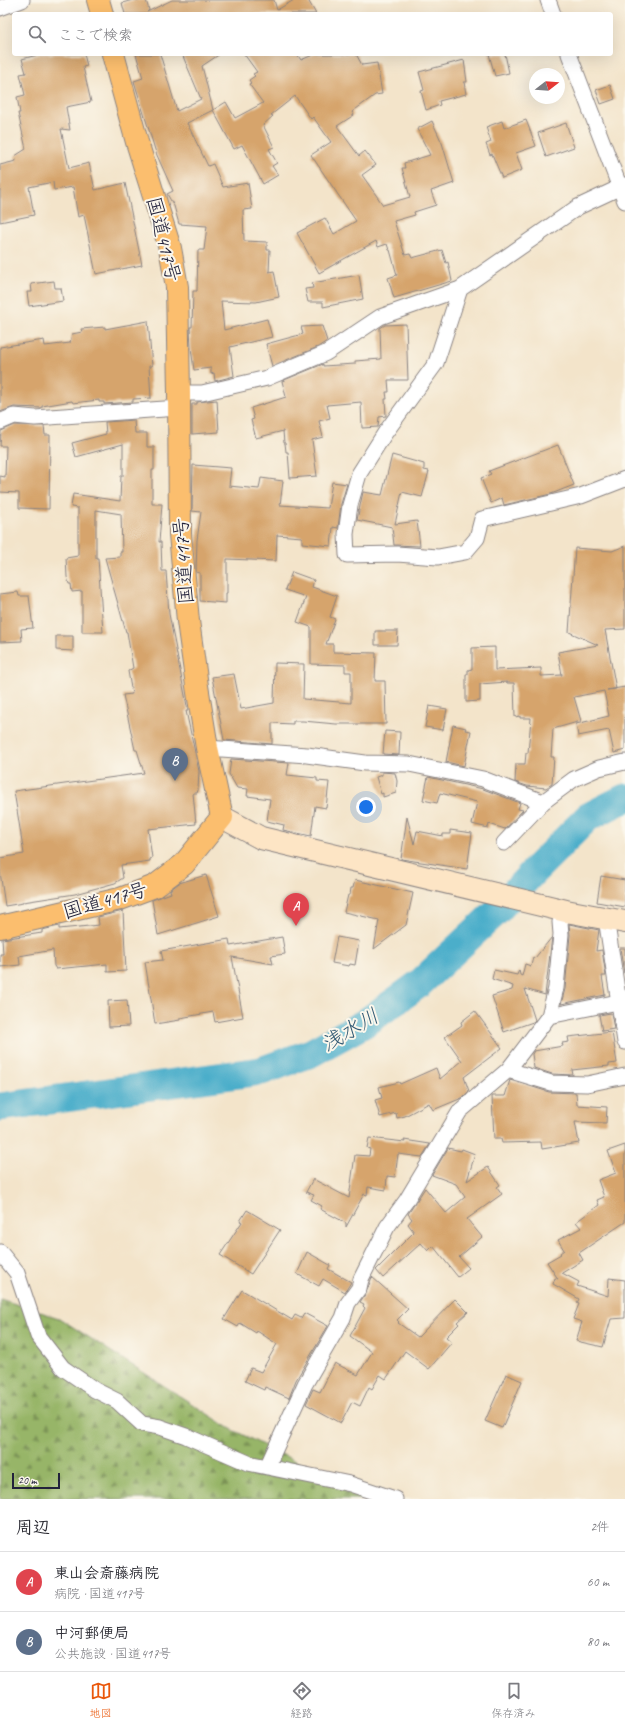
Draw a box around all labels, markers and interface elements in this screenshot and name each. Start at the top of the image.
search box [12,12,613,56]
icon: search [26,23,48,45]
text: ここで検索 [58,26,133,45]
north arrow [529,68,565,104]
street label: 国道417号 [141,194,186,284]
street label: 国道417号 [168,517,199,605]
pin: B [162,748,188,781]
your location [356,797,376,817]
street label: 国道417号 [60,876,150,924]
pin: A [283,893,309,926]
water label: 浅水川 [316,1003,384,1057]
scale bar [12,1471,60,1490]
text: 20 m [18,1473,37,1487]
text: 周辺 [16,1517,50,1538]
text: 2件 [590,1519,609,1535]
text: 東山会斎藤病院 [54,1564,159,1583]
text: A [26,1574,32,1590]
text: 60 m [587,1574,609,1590]
text: 病院 · 国道417号 [54,1586,145,1602]
text: 中河郵便局 [54,1624,129,1643]
text: B [26,1634,32,1650]
text: 80 m [587,1634,609,1650]
text: 公共施設 · 国道417号 [54,1646,171,1662]
tab: 地図 [90,1680,112,1720]
tab: 経路 [291,1680,313,1720]
tab: 保存済み [492,1680,536,1720]

